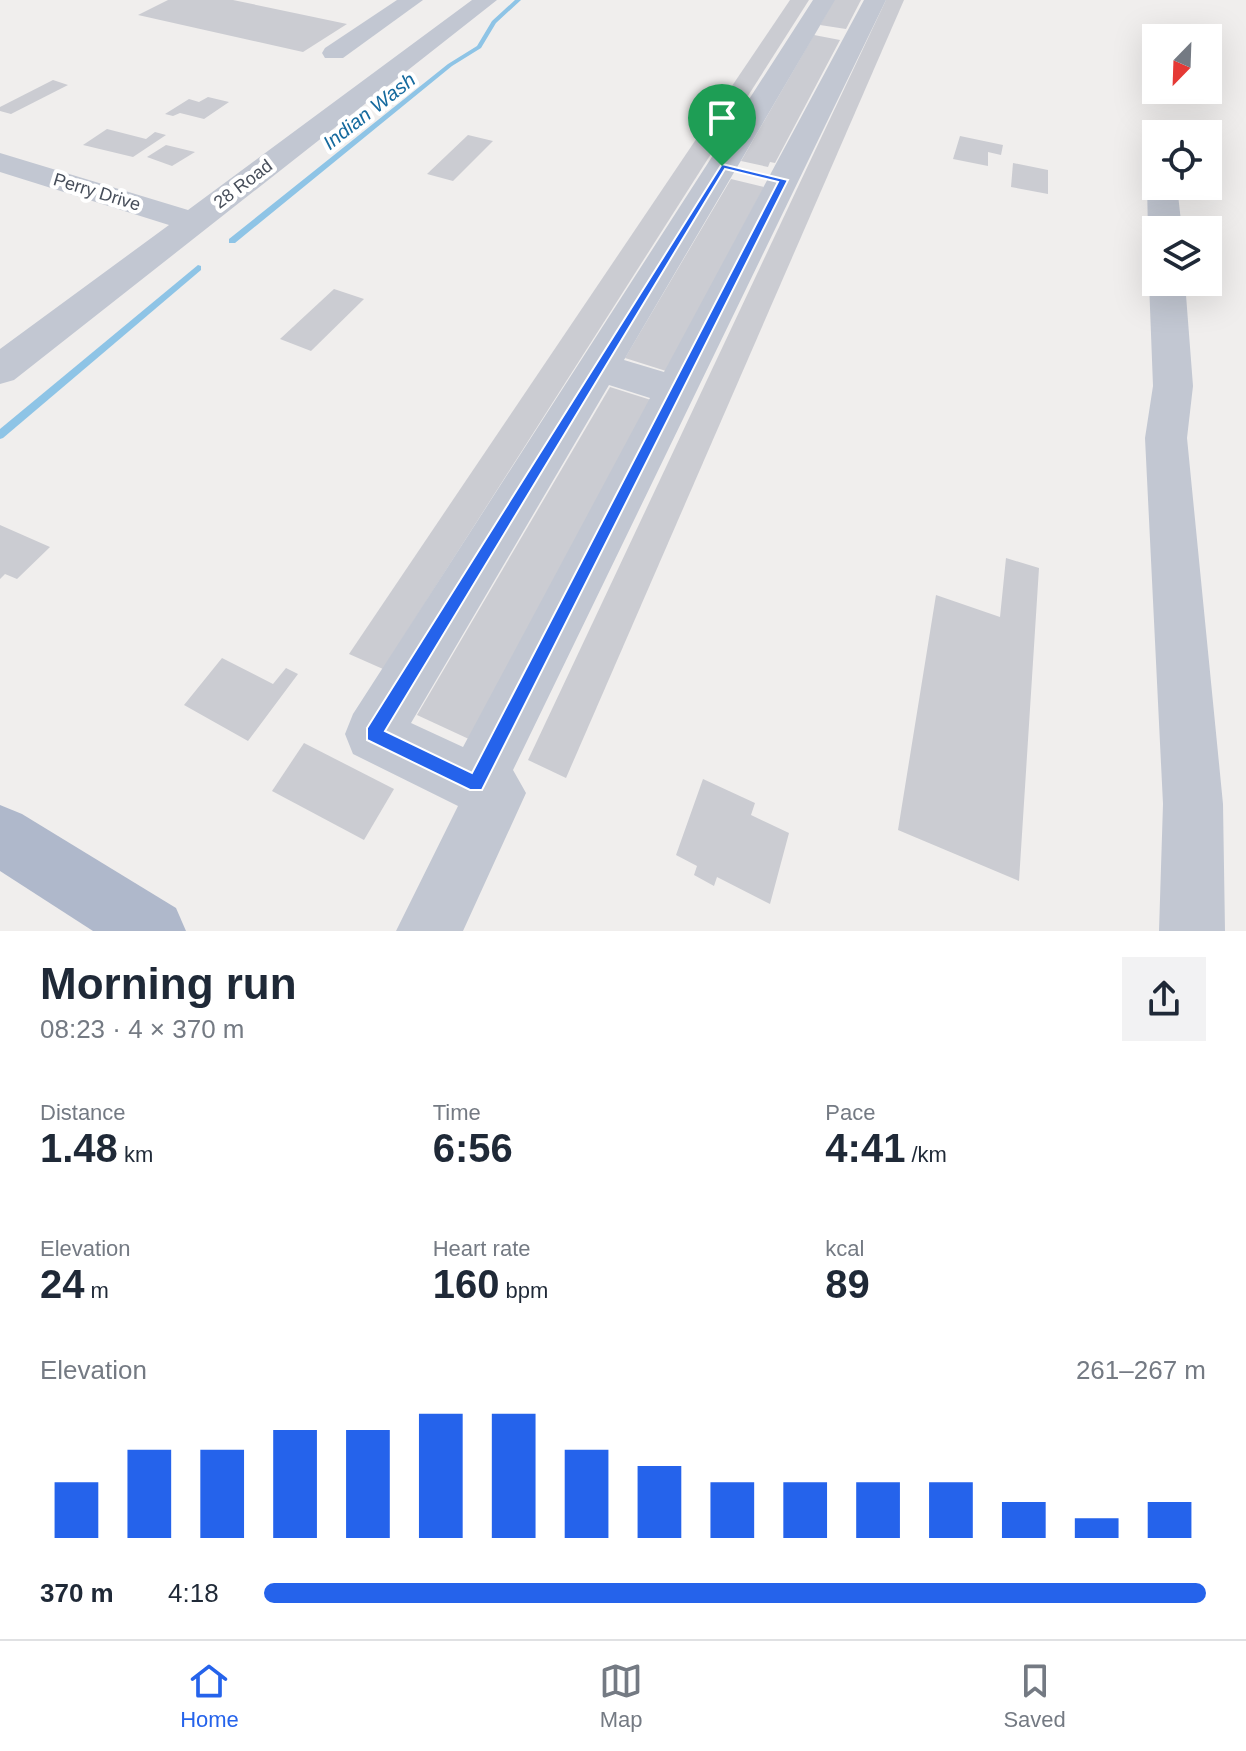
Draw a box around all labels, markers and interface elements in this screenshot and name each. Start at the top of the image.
north arrow [1142,24,1222,104]
map controls [1142,24,1222,296]
water label: Indian Wash [319,68,419,154]
pin [688,84,756,166]
icon: arrive [700,96,744,140]
button: locate [1142,120,1222,200]
street label: 28 Road [210,156,276,212]
street label: Perry Drive [51,169,143,215]
button: layers [1142,216,1222,296]
button: share [1122,957,1206,1041]
text: Morning run [40,959,297,1008]
text: 08:23 · 4 × 370 m [40,1014,245,1044]
text: Distance [40,1100,126,1125]
text: Time [433,1100,481,1125]
text: Pace [825,1100,875,1125]
text: 1.48 [40,1126,118,1170]
text: 6:56 [433,1126,513,1170]
text: 4:41 [825,1126,905,1170]
text: km [118,1142,153,1167]
text: /km [905,1142,947,1167]
text: Elevation [40,1236,131,1261]
text: Heart rate [433,1236,530,1261]
text: kcal [825,1236,864,1261]
text: 24 [40,1262,85,1306]
text: 160 [433,1262,499,1306]
text: 89 [825,1262,870,1306]
text: m [85,1278,109,1303]
text: bpm [499,1278,548,1303]
text: Elevation [40,1355,147,1385]
text: 261–267 m [1076,1355,1206,1385]
text: 370 m [40,1578,114,1608]
text: 4:18 [168,1578,219,1608]
tab: Home [180,1659,239,1733]
tab: Map [599,1659,643,1733]
tab: Saved [1003,1659,1066,1733]

